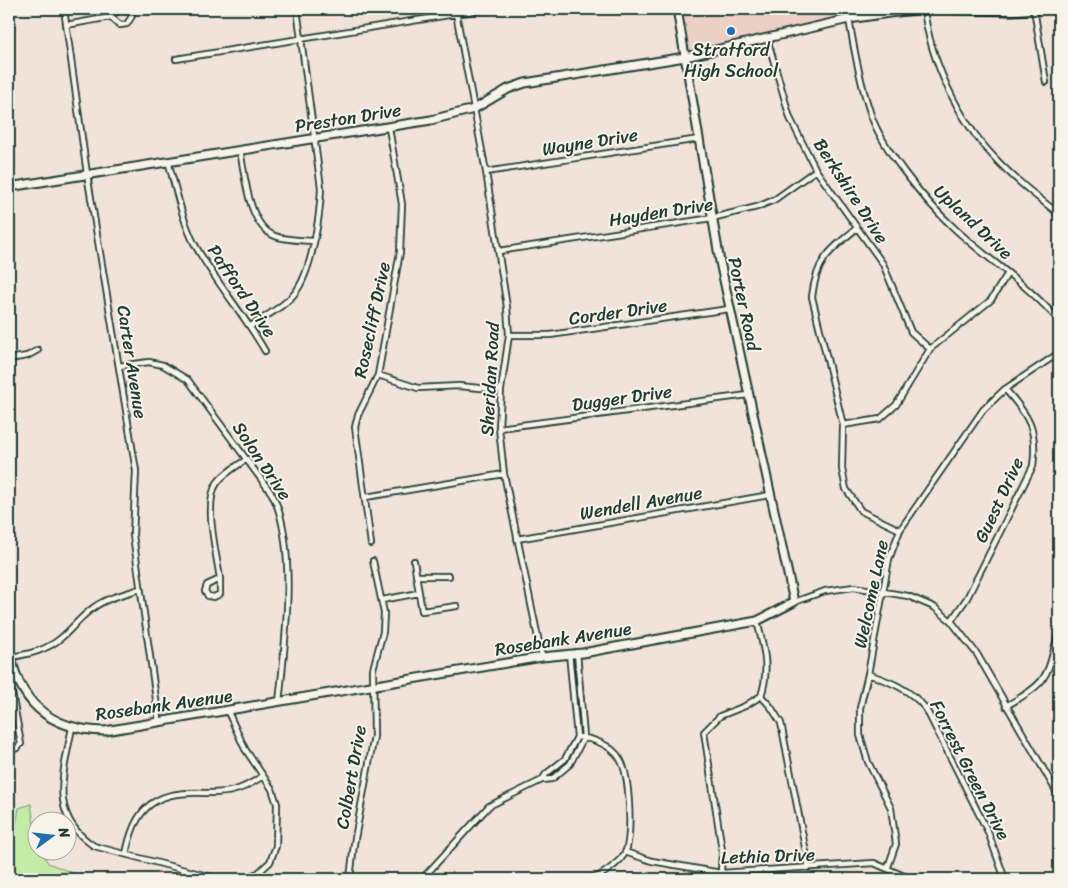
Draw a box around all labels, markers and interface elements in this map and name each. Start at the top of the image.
marker: Stratford High School [725,25,737,37]
place label: Stratford High School [684,34,779,87]
street label: Preston Drive [292,94,404,142]
street label: Wayne Drive [540,119,640,165]
street label: Berkshire Drive [805,132,897,250]
street label: Upland Drive [926,176,1021,268]
street label: Hayden Drive [607,188,715,236]
street label: Pafford Drive [199,238,285,344]
street label: Porter Road [718,254,770,355]
street label: Rosecliff Drive [344,259,400,381]
street label: Corder Drive [567,289,669,335]
street label: Carter Avenue [107,303,157,421]
street label: Sheridan Road [471,320,509,437]
street label: Dugger Drive [570,375,674,421]
street label: Solon Drive [224,415,300,507]
street label: Guest Drive [965,452,1033,548]
street label: Wendell Avenue [577,476,705,530]
street label: Welcome Lane [844,537,898,651]
street label: Rosebank Avenue [492,612,634,666]
street label: Rosebank Avenue [94,680,235,730]
street label: Forrest Green Drive [921,694,1019,846]
street label: Colbert Drive [326,723,376,831]
north arrow [28,810,78,860]
text: N [50,824,77,841]
street label: Lethia Drive [720,838,816,874]

